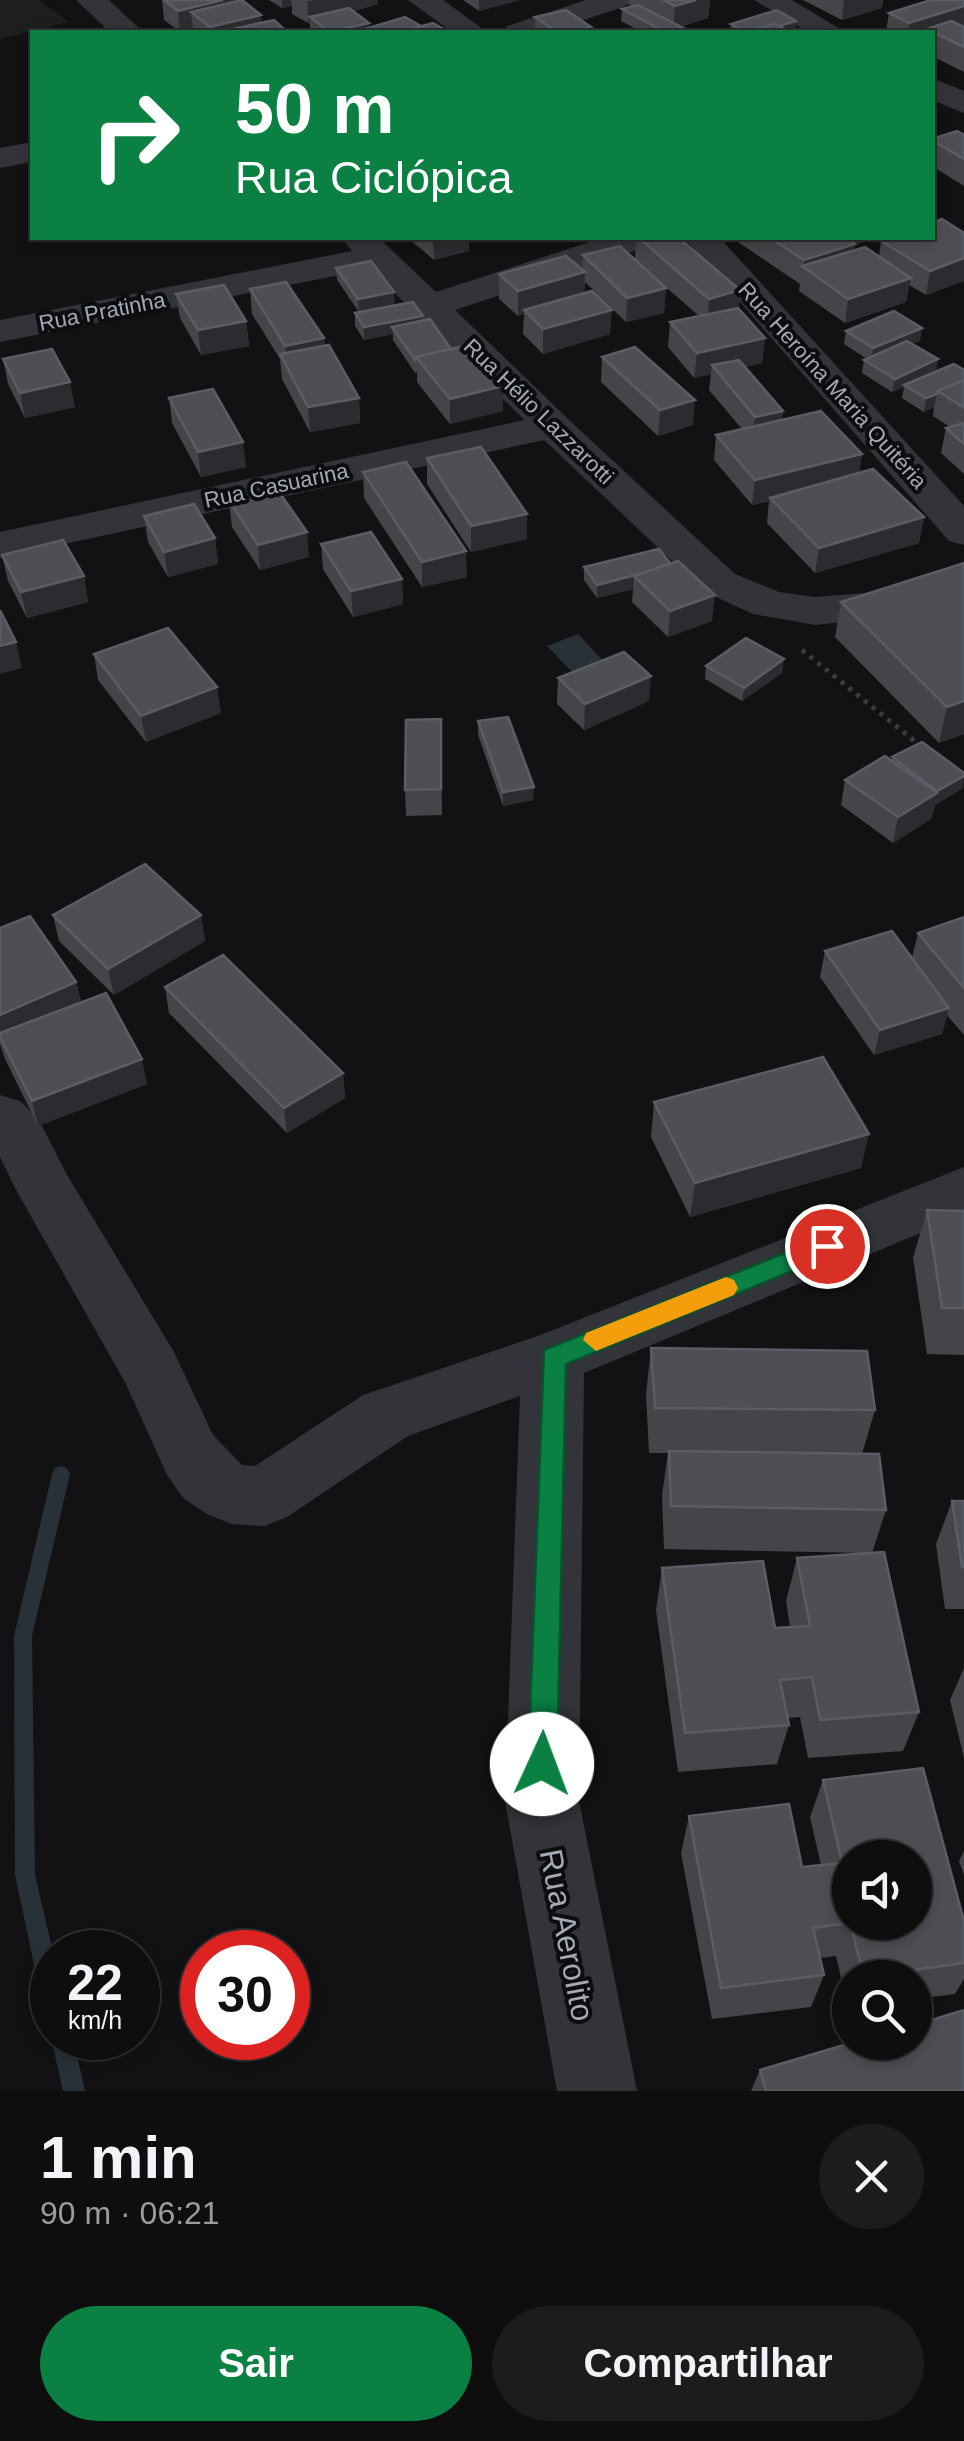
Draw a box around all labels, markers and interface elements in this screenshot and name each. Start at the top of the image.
icon: right [70,70,200,200]
text: 50 m [235,70,395,148]
text: Rua Ciclópica [235,152,513,203]
street label: Rua Heroína Maria Quitéria [733,277,932,494]
street label: Rua Pratinha [37,287,168,336]
street label: Rua Hélio Lazzarotti [459,334,619,489]
street label: Rua Casuarina [202,458,351,513]
pin [785,1204,870,1289]
icon: arrive [800,1219,855,1274]
position arrow [490,1712,594,1816]
map controls [832,1840,932,2060]
button: sound [832,1840,932,1940]
street label: Rua Aerolito [533,1846,601,2024]
speed limit sign: 30 [180,1930,310,2060]
text: 22 [67,1955,123,2011]
button: search [832,1960,932,2060]
text: km/h [68,2006,122,2034]
text: 1 min [40,2124,197,2191]
button: close [819,2124,924,2229]
text: 90 m · 06:21 [40,2195,220,2231]
button: Sair [40,2306,472,2421]
button: Compartilhar [492,2306,924,2421]

